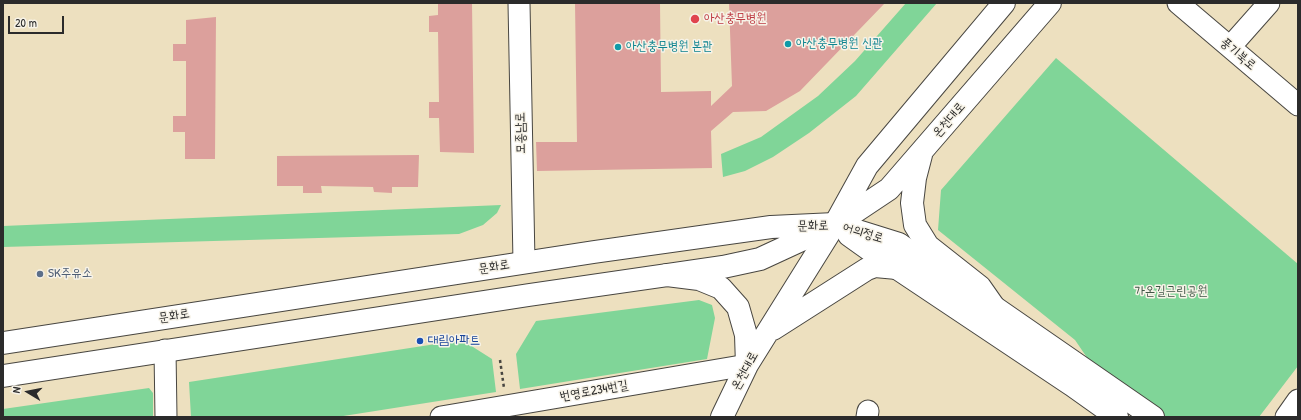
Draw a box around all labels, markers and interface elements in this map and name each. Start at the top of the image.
scale bar [10,8,66,34]
place label: 아산충무병원 [704,11,767,27]
marker: 아산충무병원 [689,13,701,25]
text: 20 m [15,14,37,31]
street label: 풍기북로 [1217,35,1259,73]
place label: 아산충무병원 신관 [796,36,883,52]
place label: 아산충무병원 본관 [626,39,713,55]
marker: 아산충무병원 신관 [783,39,793,49]
marker: 아산충무병원 본관 [613,42,623,52]
street label: 온천대로 [929,99,969,141]
street label: 모종남로 [513,112,529,154]
street label: 문화로 [797,218,829,234]
street label: 어의정로 [841,219,885,247]
street label: 문화로 [477,257,511,277]
place label: SK주유소 [48,266,92,282]
marker: SK주유소 [35,269,45,279]
park label: 가온길근린공원 [1134,284,1208,300]
street label: 문화로 [157,306,191,326]
place label: 대림아파트 [428,333,480,349]
marker: 대림아파트 [415,336,425,346]
street label: 온천대로 [728,349,762,393]
north arrow [8,372,48,412]
street label: 번영로234번길 [559,377,629,405]
text: N [9,386,24,394]

